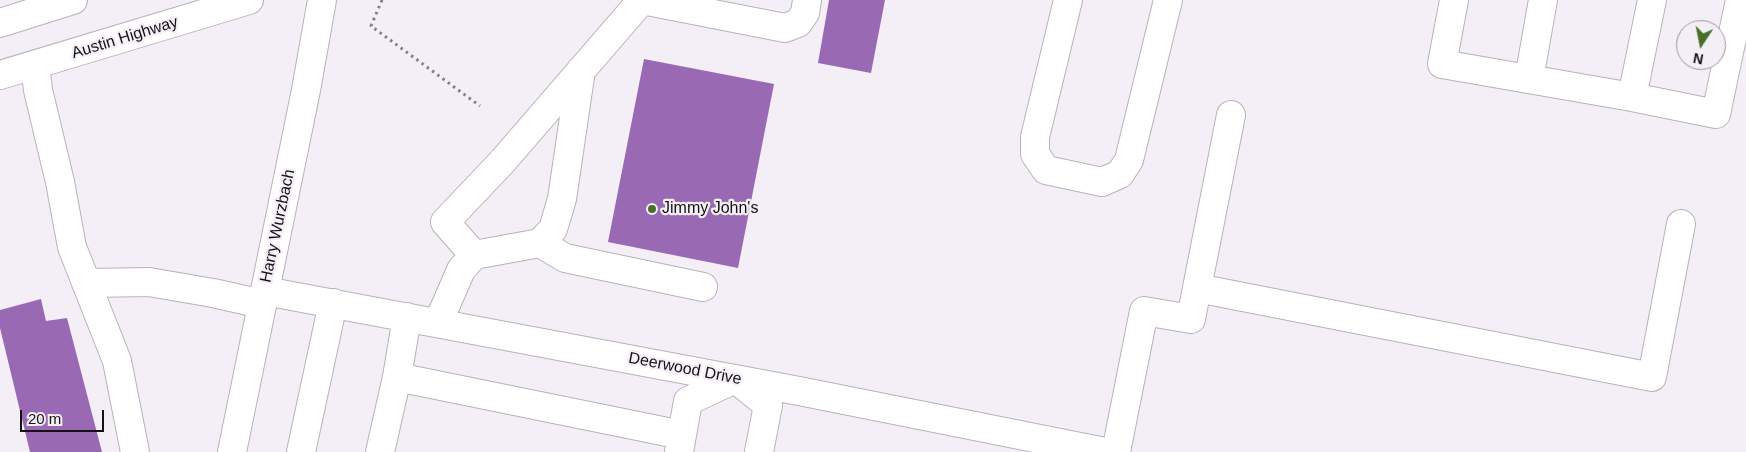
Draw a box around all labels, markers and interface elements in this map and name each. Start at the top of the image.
street label: Austin Highway [69,13,181,63]
north arrow [1676,20,1726,70]
text: N [1692,50,1705,68]
street label: Harry Wurzbach [257,168,299,284]
place label: Jimmy John's [662,199,758,219]
marker: Jimmy John's [646,203,658,215]
street label: Deerwood Drive [627,349,743,389]
scale bar [22,400,106,432]
text: 20 m [28,410,61,427]

